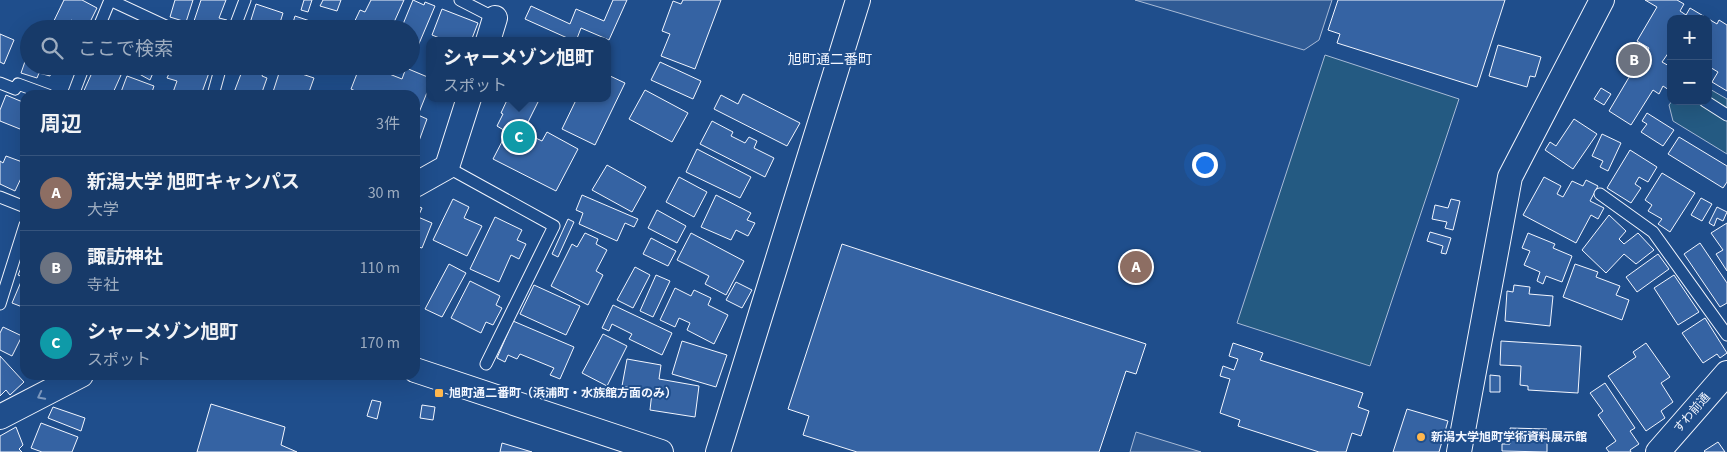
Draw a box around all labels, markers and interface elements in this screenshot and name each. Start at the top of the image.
map controls [1667,15,1712,105]
button: + [1667,15,1712,60]
search box [20,20,420,75]
icon: search [38,34,66,62]
text: ここで検索 [78,36,173,63]
popup [426,37,611,102]
pin: B [1618,41,1650,79]
text: シャーメゾン旭町 [443,45,594,72]
district label: 旭町通二番町 [788,50,872,70]
button: − [1667,60,1712,105]
text: スポット [443,75,507,97]
text: 周辺 [40,109,82,139]
text: 3件 [376,113,400,135]
pin: C [503,118,535,156]
your location [1192,152,1218,178]
text: 新潟大学 旭町キャンパス [87,169,300,196]
text: A [51,182,61,204]
text: 30 m [368,182,400,204]
text: 大学 [87,199,119,221]
text: 諏訪神社 [87,244,163,271]
pin: A [1120,248,1152,286]
text: B [51,257,61,279]
text: 110 m [360,257,400,279]
text: 寺社 [87,274,119,296]
text: シャーメゾン旭町 [87,319,238,346]
text: C [51,332,61,354]
text: 170 m [360,332,400,354]
text: スポット [87,349,151,371]
place label: 旭町通二番町（浜浦町・水族館方面のみ） [449,385,677,402]
marker: 旭町通二番町（浜浦町・水族館方面のみ） [433,387,445,399]
street label: すわ前通 [1670,389,1714,437]
one-way arrow [37,390,46,400]
place label: 新潟大学旭町学術資料展示館 [1431,429,1587,446]
marker: 新潟大学旭町学術資料展示館 [1415,431,1427,443]

